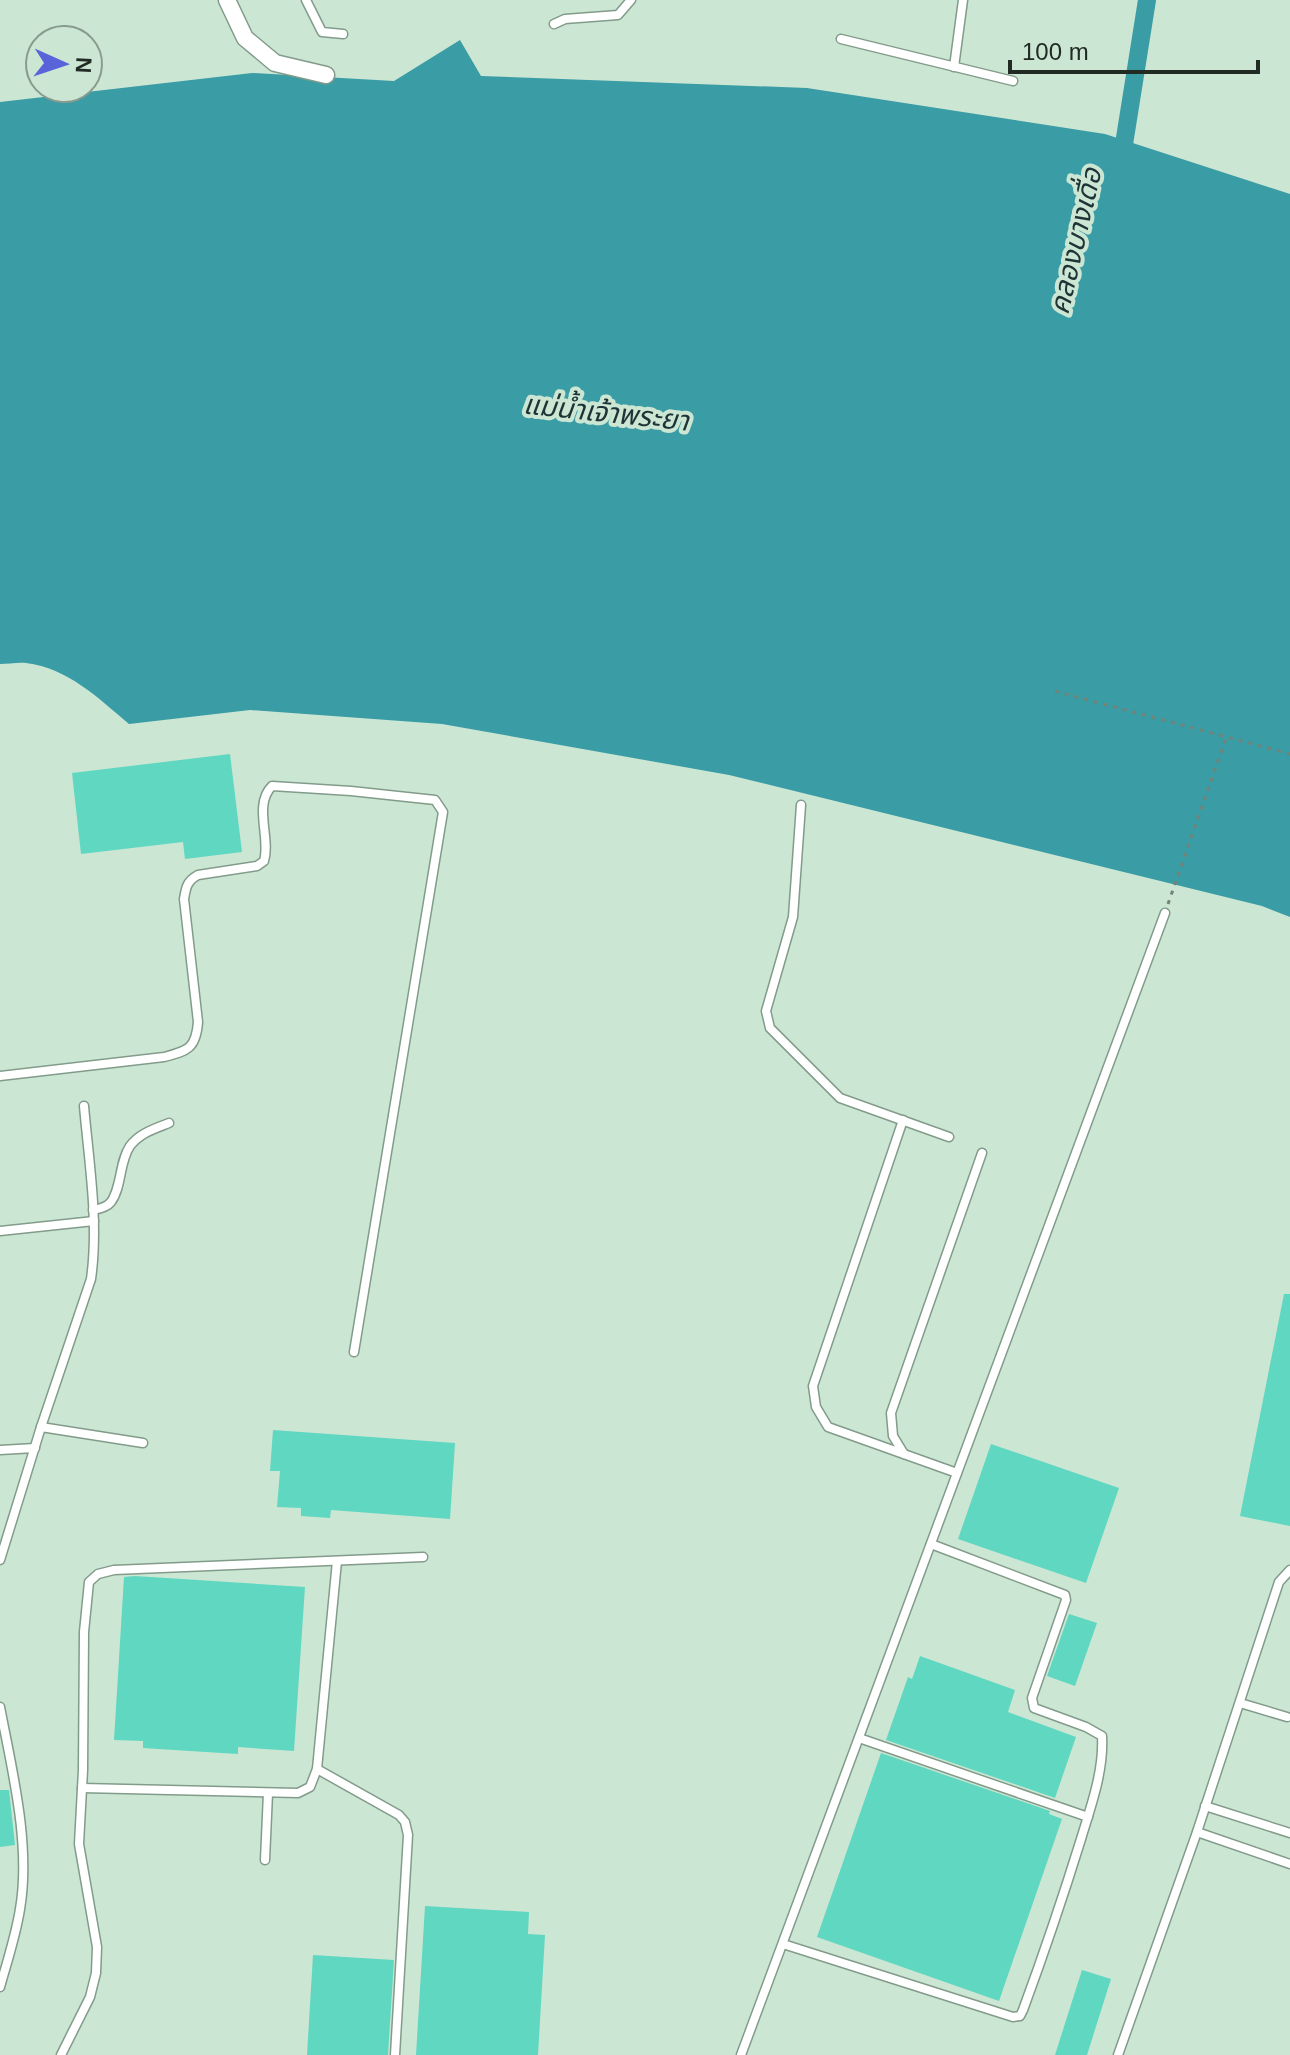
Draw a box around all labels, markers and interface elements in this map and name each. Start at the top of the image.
north arrow [24,24,104,104]
scale bar [1010,24,1258,74]
text: 100 m [1022,38,1089,65]
text: N [71,56,96,74]
water label: คลองบางเดื่อ [1040,163,1108,317]
water label: แม่น้ำเจ้าพระยา [522,384,692,437]

